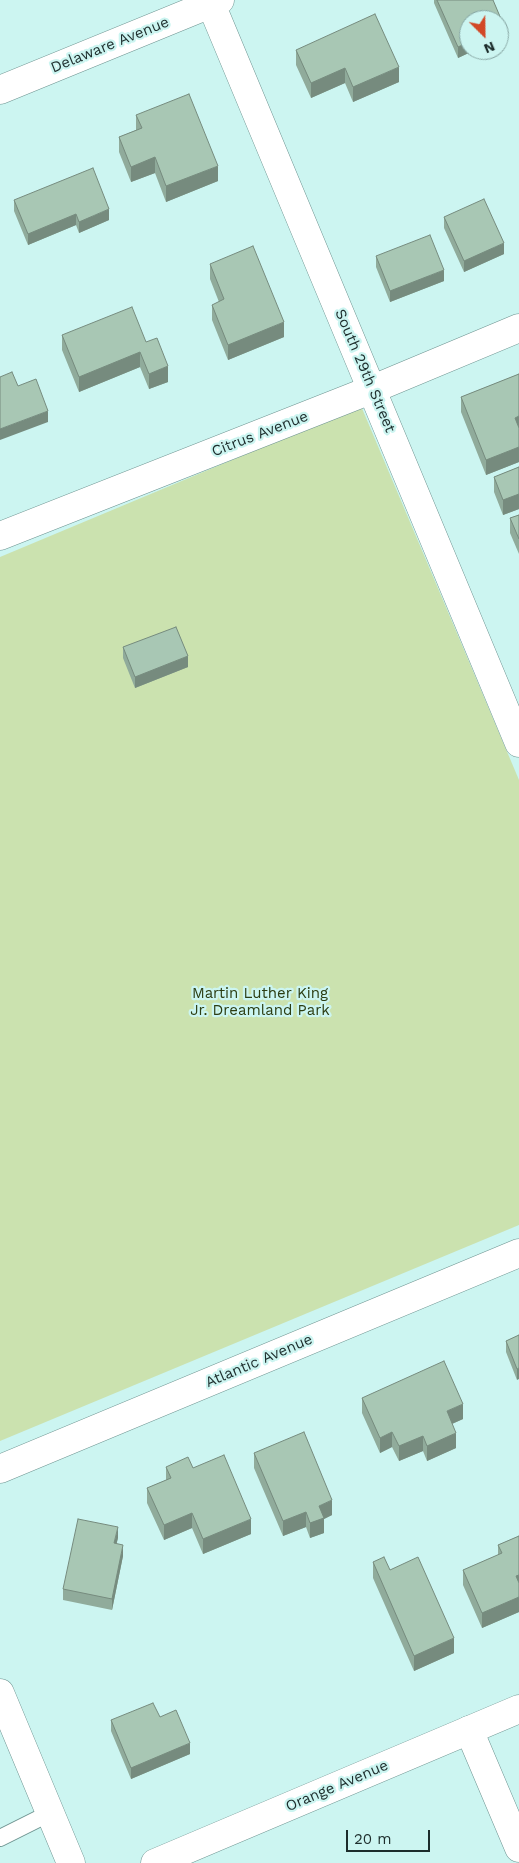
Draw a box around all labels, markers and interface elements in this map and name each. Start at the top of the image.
north arrow [459,10,509,60]
street label: Delaware Avenue [48,13,172,77]
text: N [482,38,497,57]
street label: South 29th Street [331,307,399,435]
street label: Citrus Avenue [209,407,311,461]
park label: Martin Luther King Jr. Dreamland Park [190,985,330,1020]
street label: Atlantic Avenue [203,1330,315,1392]
street label: Orange Avenue [283,1756,391,1816]
scale bar [349,1820,433,1852]
text: 20 m [354,1830,392,1848]

